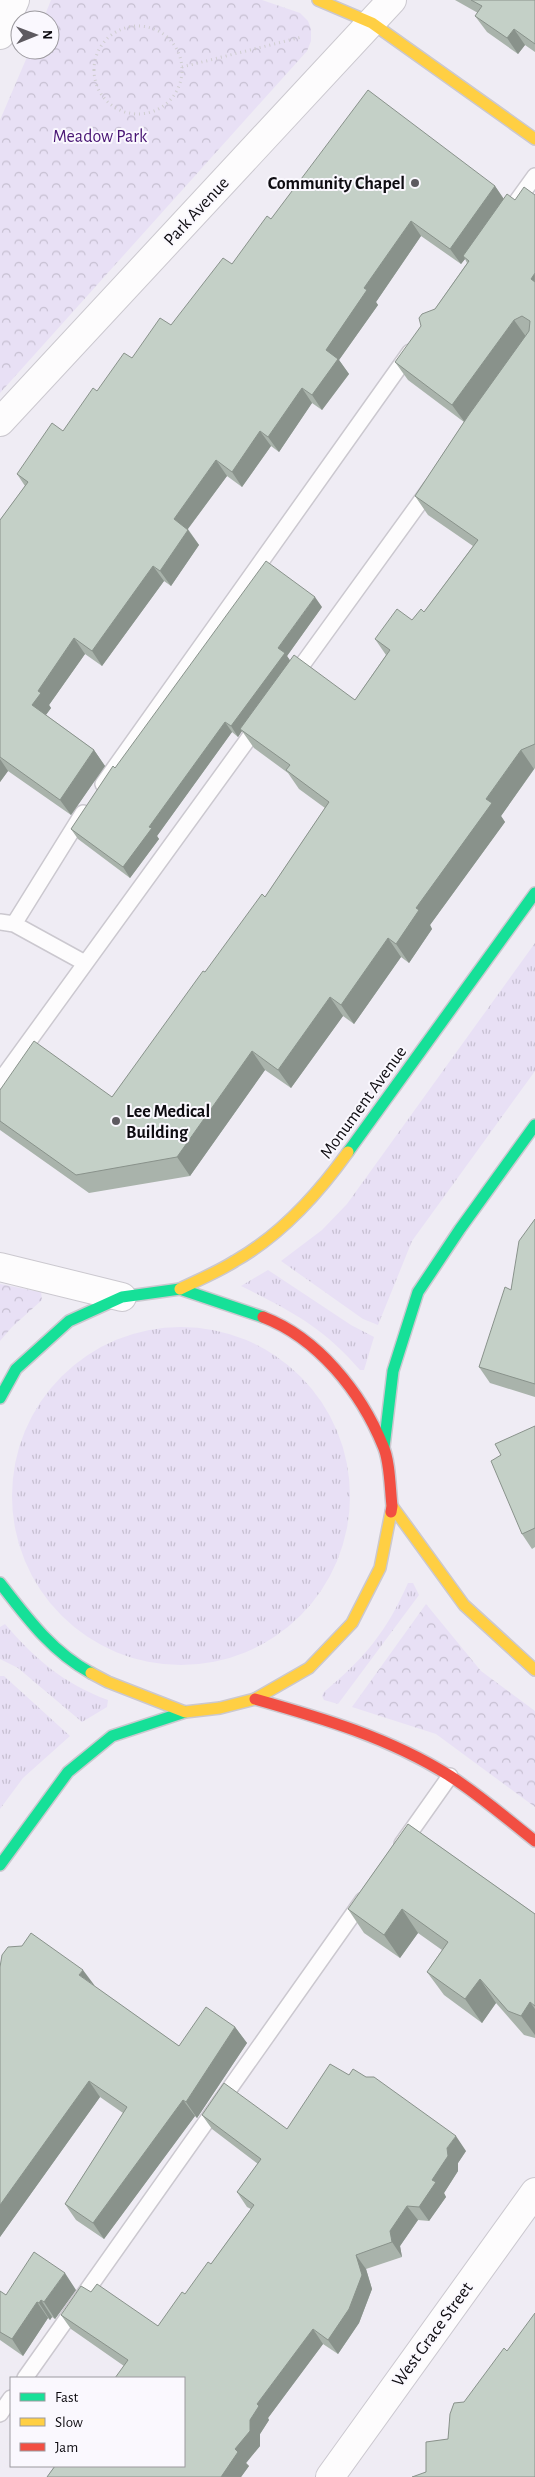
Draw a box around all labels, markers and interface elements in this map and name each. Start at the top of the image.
north arrow [10,10,60,60]
text: N [40,30,54,40]
park label: Meadow Park [53,128,148,146]
street label: Park Avenue [161,174,233,249]
place label: Community Chapel [268,175,405,193]
marker: Community Chapel [409,177,421,189]
street label: Monument Avenue [317,1043,410,1162]
place label: Lee Medical Building [126,1103,210,1142]
marker: Lee Medical Building [110,1115,122,1127]
street label: West Grace Street [389,2279,477,2390]
legend [10,2377,185,2467]
text: Fast [55,2390,79,2405]
text: Slow [55,2415,83,2430]
text: Jam [55,2440,78,2455]

